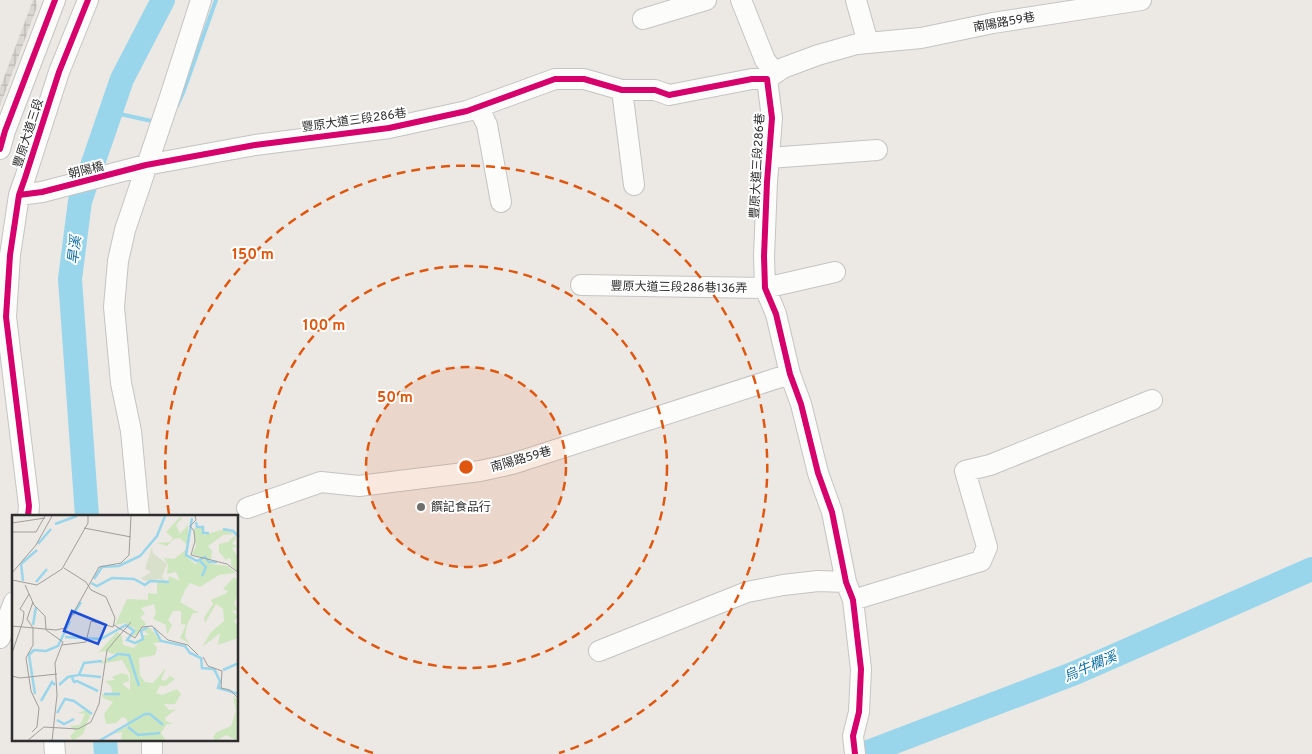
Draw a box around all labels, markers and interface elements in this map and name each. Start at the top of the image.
street label: 南陽路59巷 [972,10,1036,36]
street label: 豐原大道三段 [10,97,48,170]
street label: 豐原大道三段286巷 [301,106,408,136]
street label: 豐原大道三段286巷 [747,113,769,219]
street label: 朝陽橋 [67,159,106,183]
water label: 旱溪 [65,233,86,265]
text: 150 m [232,246,274,265]
street label: 豐原大道三段286巷136弄 [610,279,747,297]
text: 100 m [303,317,345,336]
text: 50 m [377,389,413,408]
street label: 南陽路59巷 [489,444,554,476]
centre of rings [457,458,475,476]
place label: 饌記食品行 [431,500,491,516]
marker: 饌記食品行 [415,501,427,513]
inset map [12,515,239,742]
water label: 烏牛欄溪 [1061,648,1122,686]

